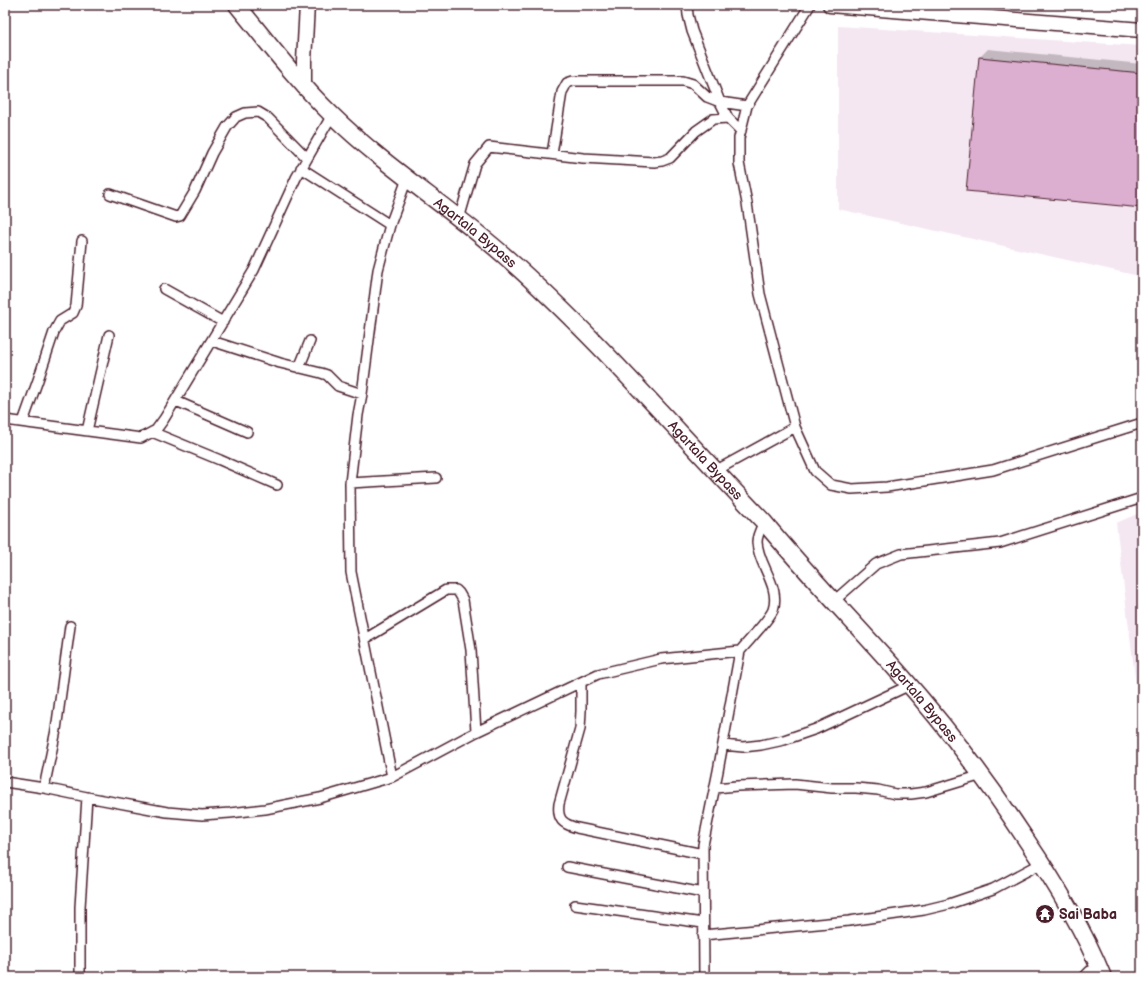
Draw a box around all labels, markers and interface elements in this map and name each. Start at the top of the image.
street label: Agartala Bypass [431,194,521,271]
street label: Agartala Bypass [665,417,747,503]
street label: Agartala Bypass [883,656,962,745]
temple icon: Sai Baba [1034,903,1056,925]
place label: Sai Baba [1059,906,1117,923]

